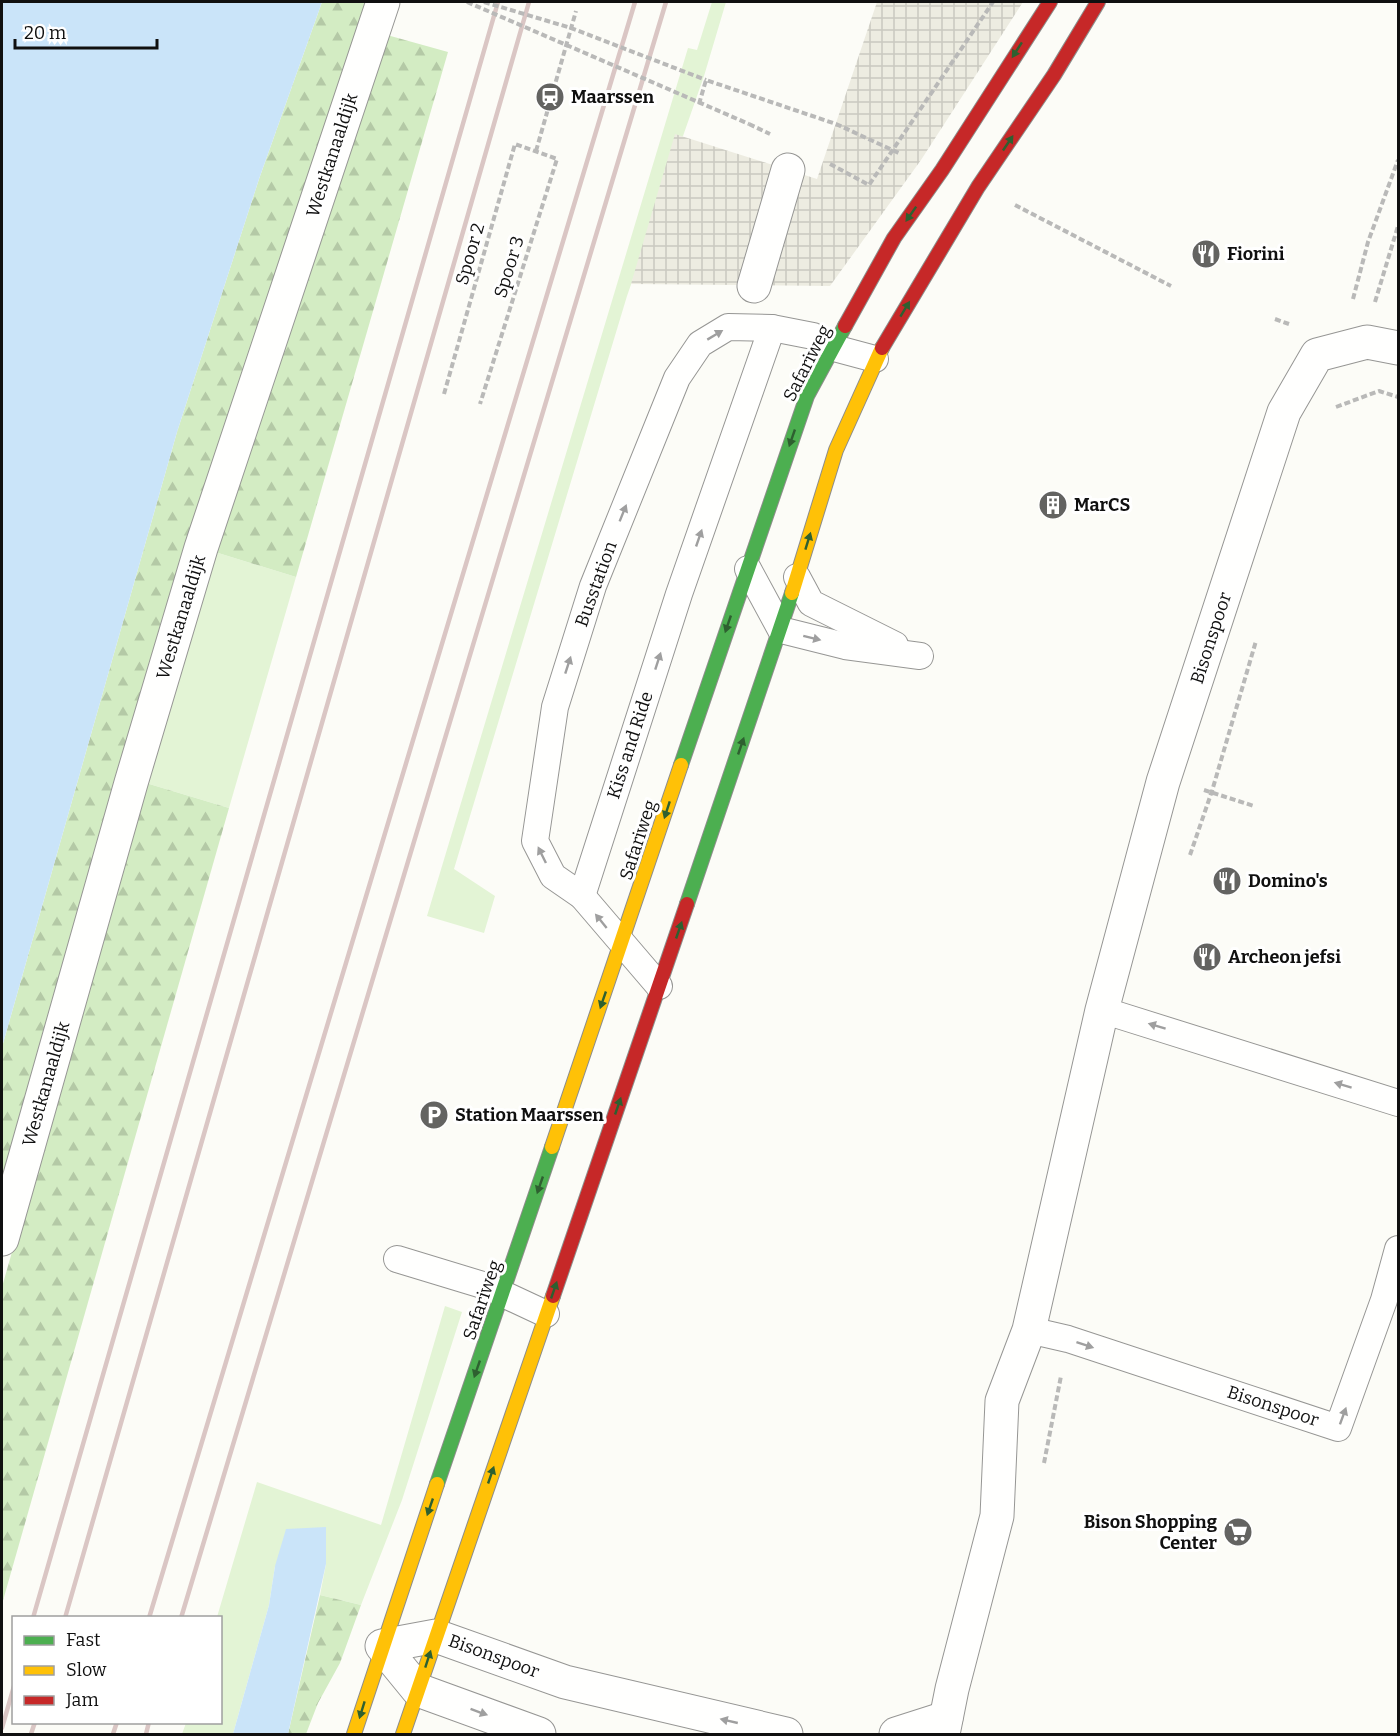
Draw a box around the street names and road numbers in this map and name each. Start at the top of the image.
street label: Westkanaaldijk [302,90,363,220]
street label: Spoor 2 [451,221,489,287]
street label: Spoor 3 [489,233,529,301]
street label: Safariweg [778,321,836,405]
street label: Busstation [570,538,622,630]
street label: Westkanaaldijk [152,551,211,682]
street label: Bisonspoor [1186,589,1236,687]
street label: Kiss and Ride [602,689,658,801]
street label: Safariweg [615,797,661,883]
street label: Westkanaaldijk [18,1018,75,1149]
street label: Safariweg [458,1257,506,1343]
street label: Bisonspoor [1224,1381,1322,1431]
street label: Bisonspoor [446,1629,542,1683]

